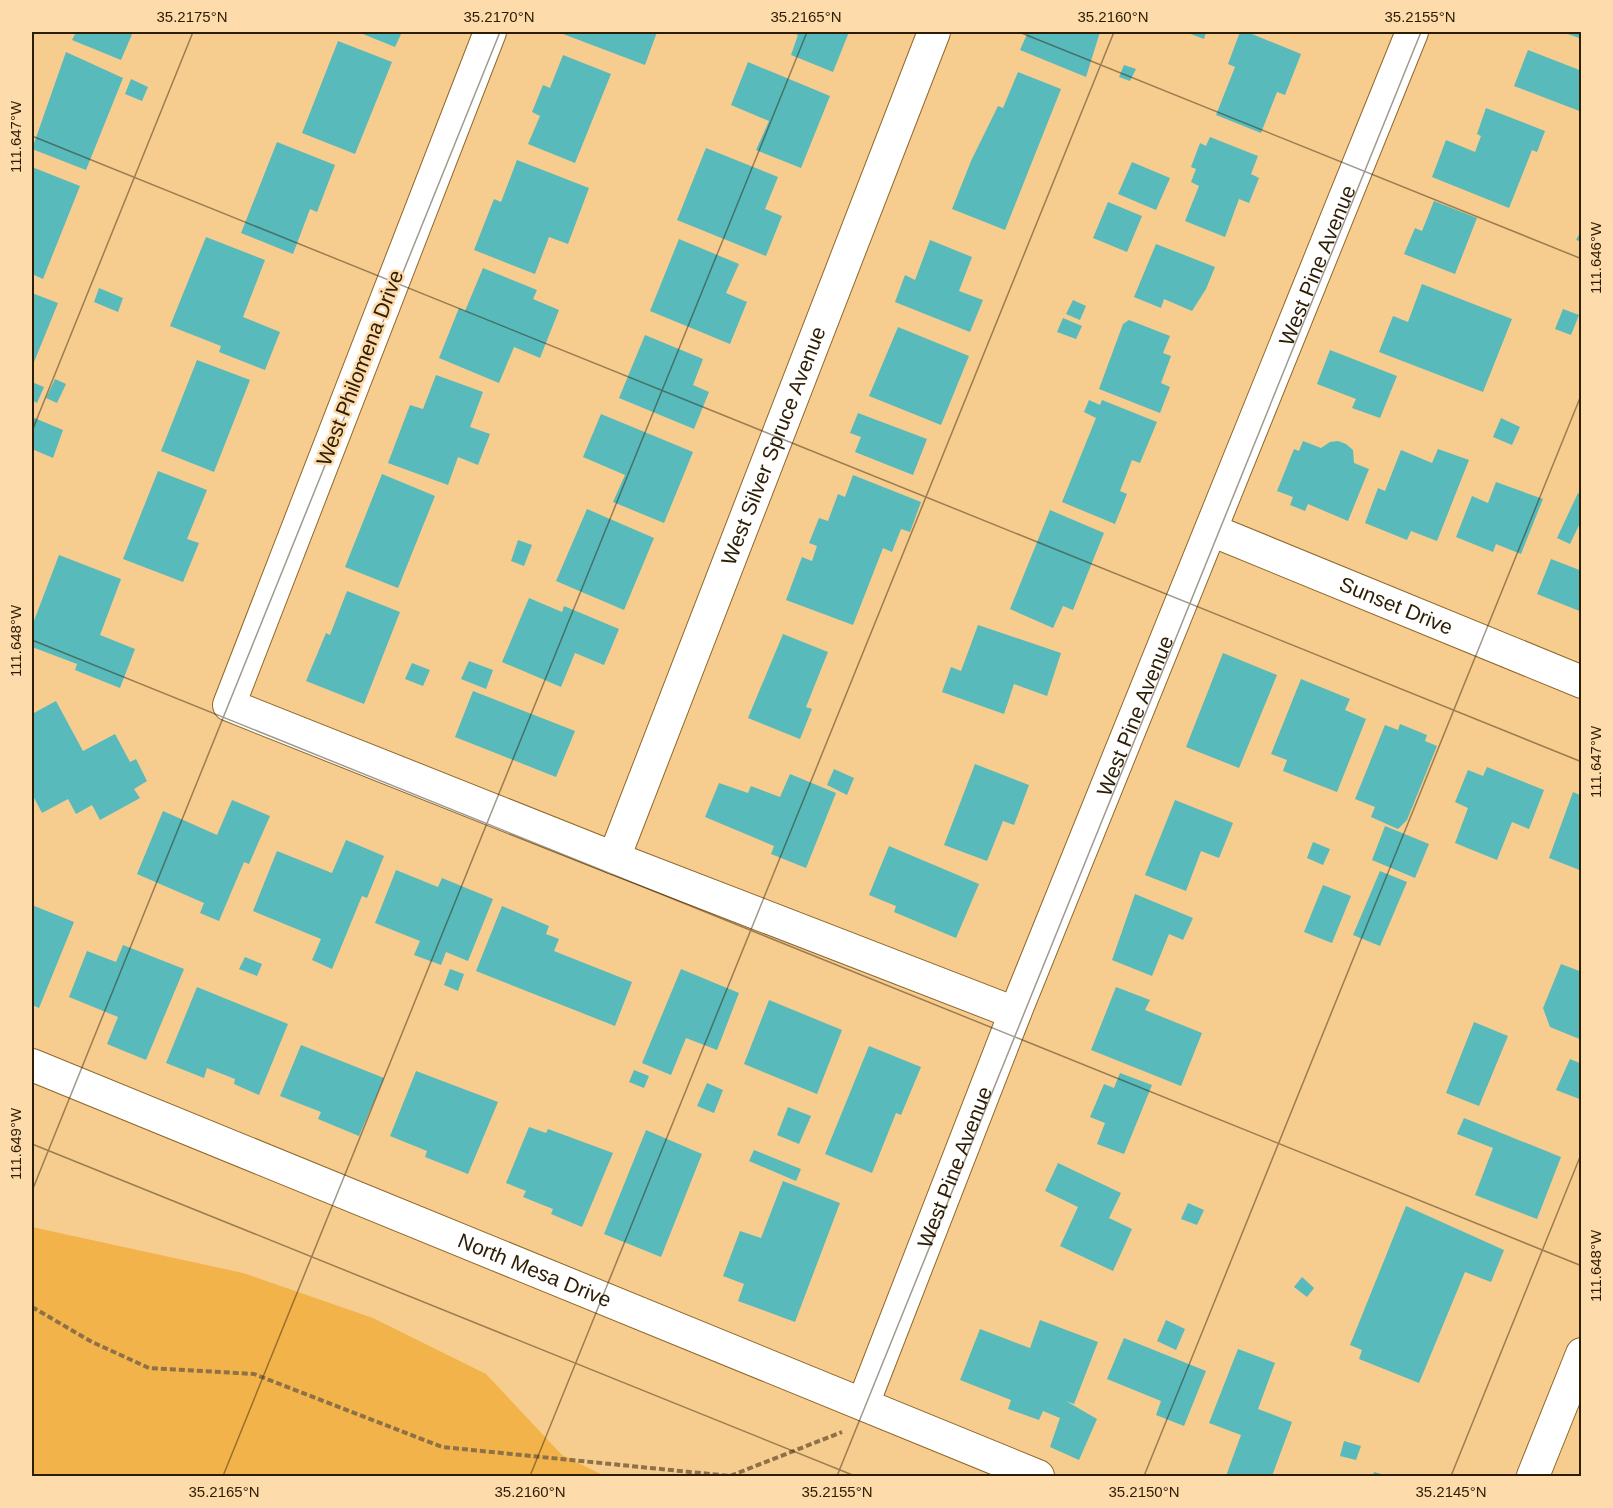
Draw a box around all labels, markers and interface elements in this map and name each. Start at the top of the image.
text: 35.2175°N [156,8,228,25]
text: 35.2170°N [463,8,535,25]
text: 35.2165°N [770,8,842,25]
text: 35.2160°N [1077,8,1149,25]
text: 35.2155°N [1384,8,1456,25]
text: 111.647°W [7,100,24,173]
street label: West Pine Avenue [1274,182,1360,349]
text: 111.646°W [1587,221,1604,294]
street label: West Philomena Drive [312,267,407,469]
street label: West Silver Spruce Avenue [717,323,830,568]
street label: Sunset Drive [1336,572,1456,639]
text: 111.648°W [7,604,24,677]
street label: West Pine Avenue [1092,632,1177,799]
text: 111.647°W [1587,725,1604,798]
street label: West Pine Avenue [913,1083,996,1251]
text: 111.649°W [7,1107,24,1180]
street label: North Mesa Drive [455,1228,615,1311]
text: 111.648°W [1587,1229,1604,1302]
text: 35.2165°N [188,1483,260,1500]
text: 35.2160°N [494,1483,566,1500]
text: 35.2155°N [801,1483,873,1500]
text: 35.2150°N [1108,1483,1180,1500]
text: 35.2145°N [1415,1483,1487,1500]

